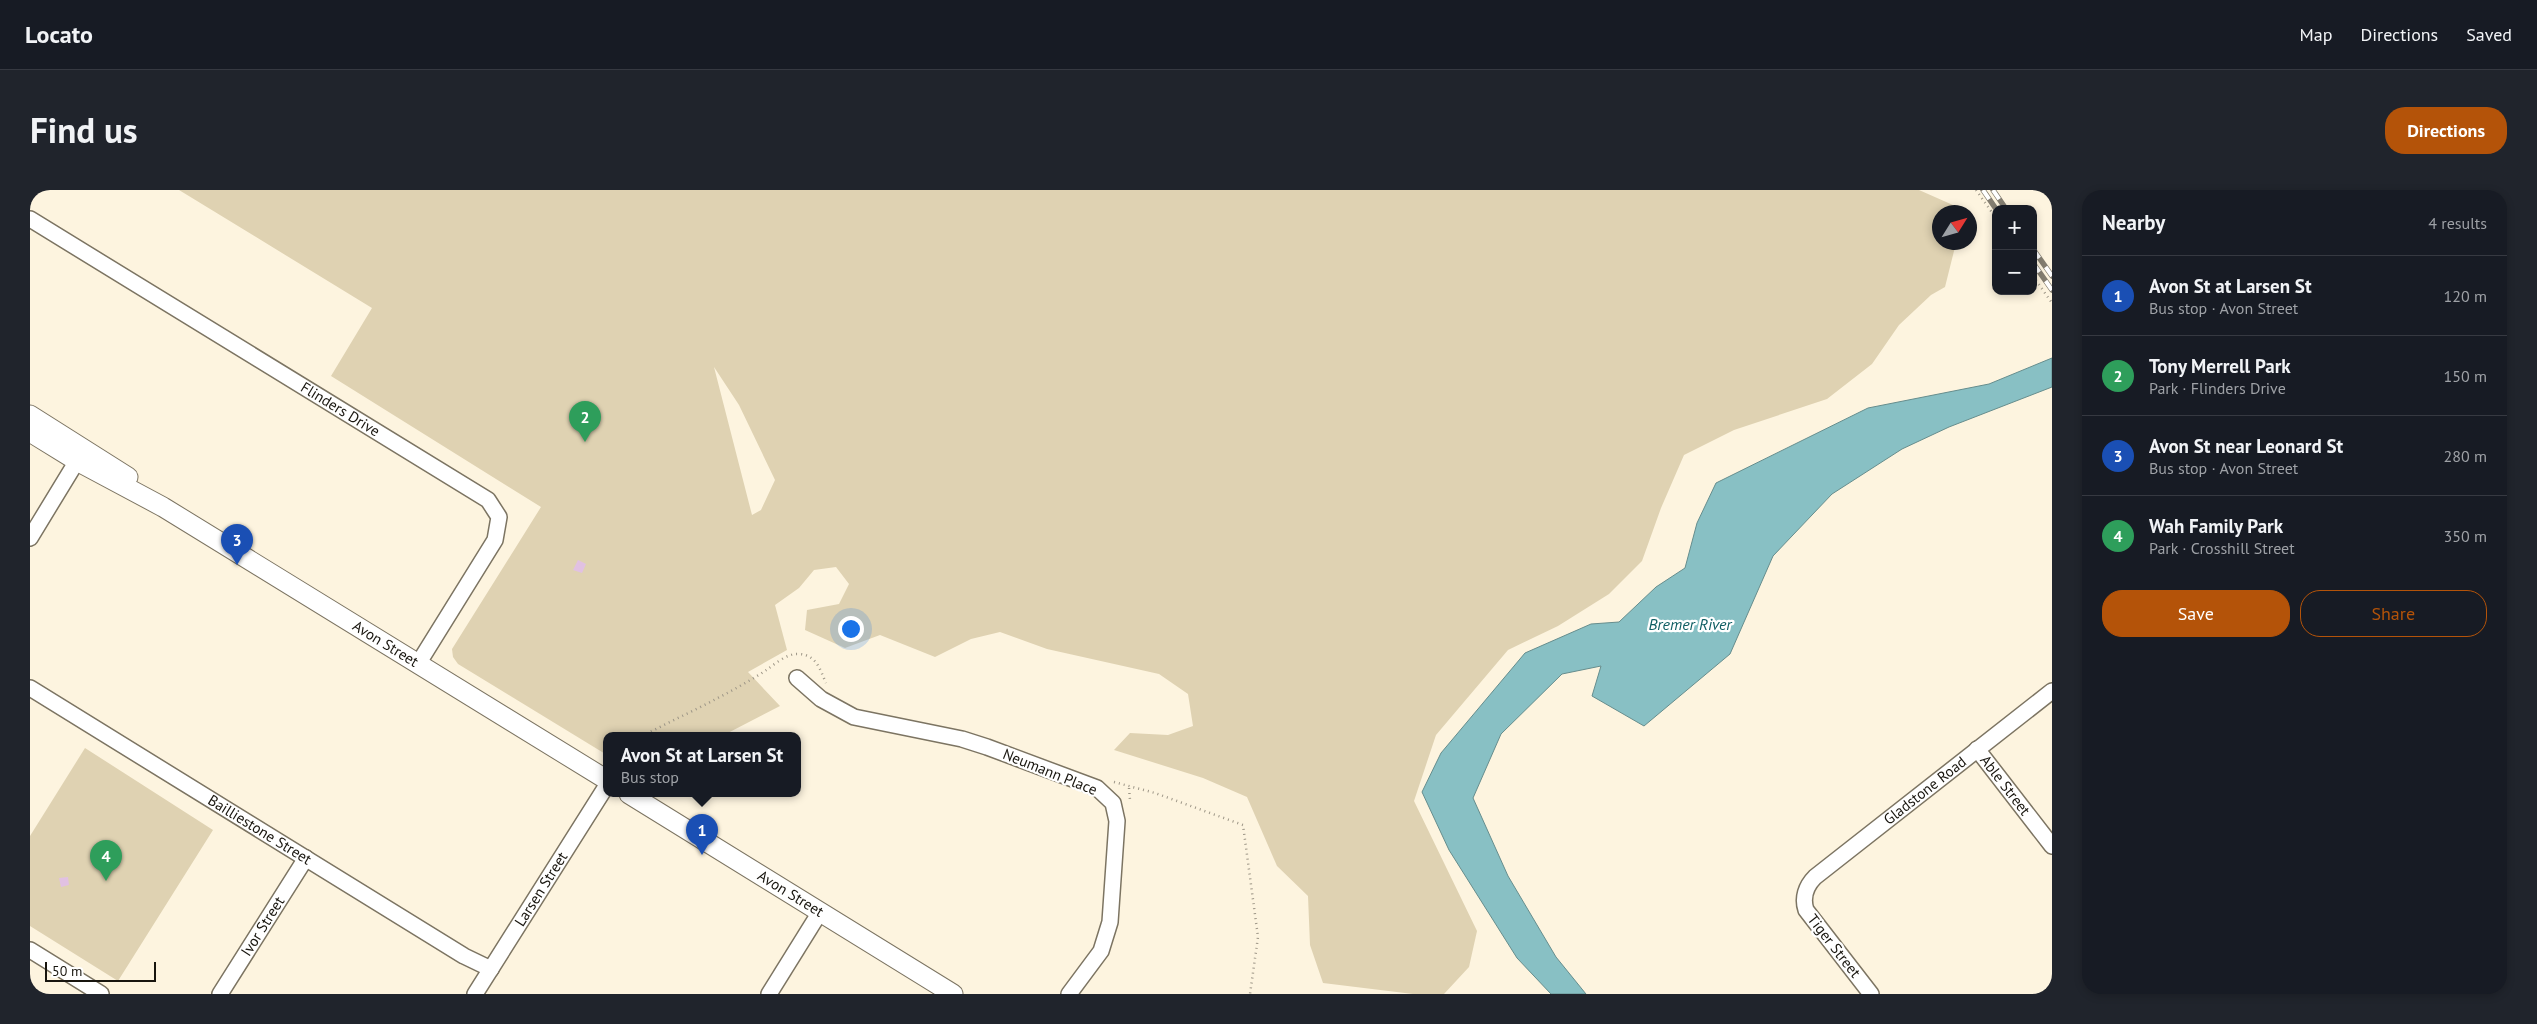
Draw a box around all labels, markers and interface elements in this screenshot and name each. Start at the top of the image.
text: Locato [25,19,93,50]
text: Map [2300,23,2332,46]
text: Directions [2360,23,2438,46]
text: Saved [2466,23,2512,46]
text: Find us [30,107,138,153]
button: Directions [2385,107,2507,154]
north arrow [1932,205,1977,250]
map controls [1992,205,2037,295]
button: + [1992,205,2037,250]
text: Nearby [2102,209,2165,236]
text: 4 results [2428,213,2487,233]
button: − [1992,250,2037,295]
text: Avon St at Larsen St [2149,274,2312,298]
text: 1 [2113,286,2123,306]
text: 120 m [2444,286,2487,306]
text: Bus stop · Avon Street [2149,298,2298,318]
text: Tony Merrell Park [2149,354,2291,378]
text: 2 [2113,366,2123,386]
text: 150 m [2444,366,2487,386]
street label: Flinders Drive [298,378,384,440]
text: Park · Flinders Drive [2149,378,2286,398]
pin: 2 [569,401,601,442]
text: Avon St near Leonard St [2149,434,2343,458]
text: 3 [2113,446,2123,466]
text: 280 m [2444,446,2487,466]
text: Bus stop · Avon Street [2149,458,2298,478]
text: Wah Family Park [2149,514,2283,538]
pin: 3 [221,524,253,565]
text: 4 [2113,526,2123,546]
text: 350 m [2444,526,2487,546]
text: Park · Crosshill Street [2149,538,2295,558]
button: Save [2102,590,2290,637]
button: Share [2300,590,2487,637]
water label: Bremer River [1648,614,1733,634]
street label: Avon Street [349,616,422,671]
your location [838,616,864,642]
popup [603,732,801,797]
text: Avon St at Larsen St [621,743,783,767]
street label: Neumann Place [1000,744,1100,799]
street label: Able Street [1976,751,2035,819]
street label: Gladstone Road [1879,752,1970,829]
text: Bus stop [621,767,679,787]
street label: Bailliestone Street [205,790,315,869]
pin: 1 [686,814,718,855]
pin: 4 [90,840,122,881]
street label: Larsen Street [510,848,571,930]
street label: Avon Street [754,866,827,921]
street label: Ivor Street [236,893,288,960]
street label: Tiger Street [1804,910,1865,981]
scale bar [45,959,156,982]
text: 50 m [52,962,82,980]

